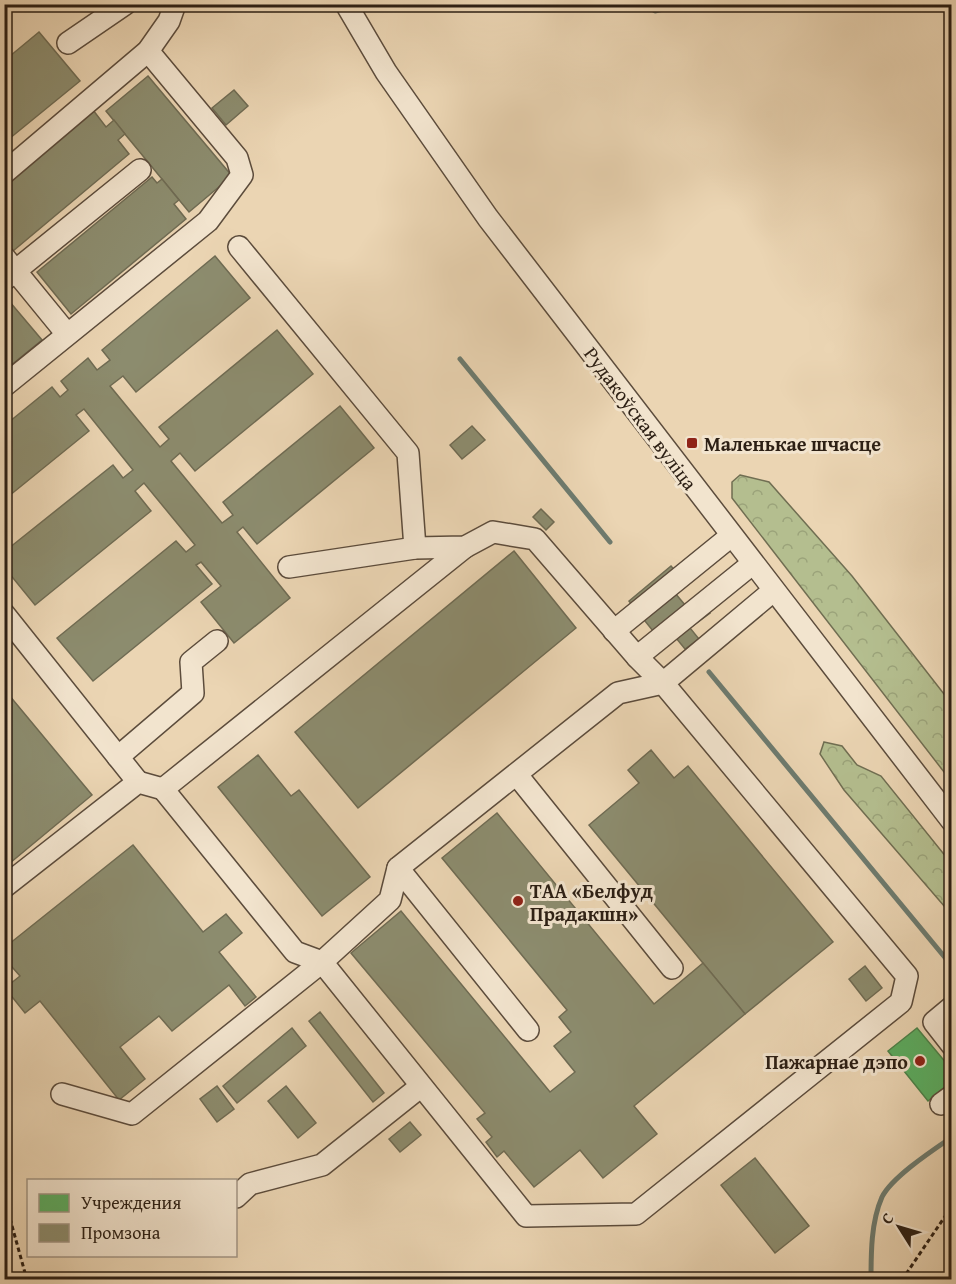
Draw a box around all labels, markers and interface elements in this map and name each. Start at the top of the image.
street label: Рудакоўская вуліца [577,340,705,496]
place label: Маленькае шчасце [704,429,881,458]
marker: Маленькае шчасце [685,436,699,450]
place label: ТАА «Белфуд Прадакшн» [530,876,653,928]
marker: ТАА «Белфуд Прадакшн» [511,894,525,908]
place label: Пажарнае дэпо [765,1047,908,1076]
marker: Пажарнае дэпо [913,1054,927,1068]
legend [27,1179,237,1257]
text: Учреждения [81,1189,181,1216]
north arrow [869,1197,929,1257]
text: С [875,1207,899,1229]
text: Промзона [81,1219,161,1246]

